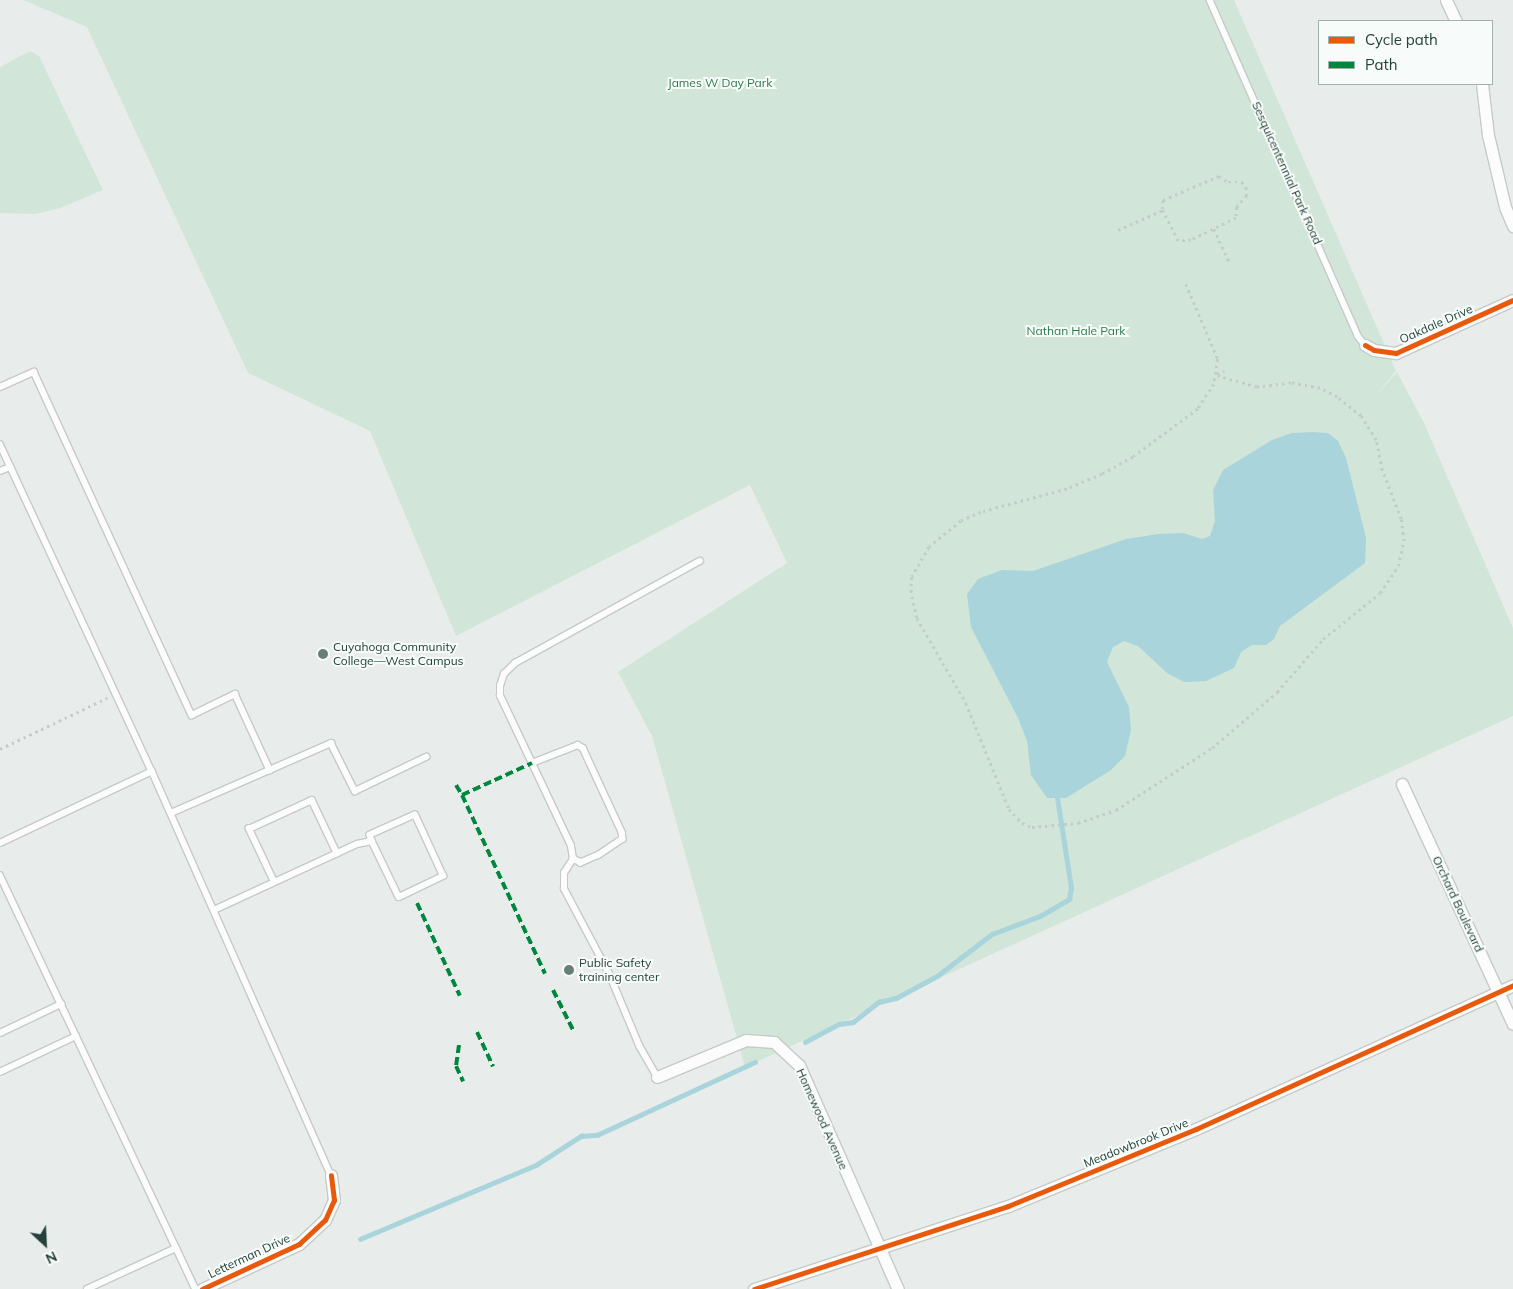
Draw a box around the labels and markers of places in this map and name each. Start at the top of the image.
place label: Cuyahoga Community College—West Campus [333,640,464,668]
marker: Cuyahoga Community College—West Campus [317,648,329,660]
place label: Public Safety training center [579,956,659,984]
marker: Public Safety training center [563,964,575,976]

